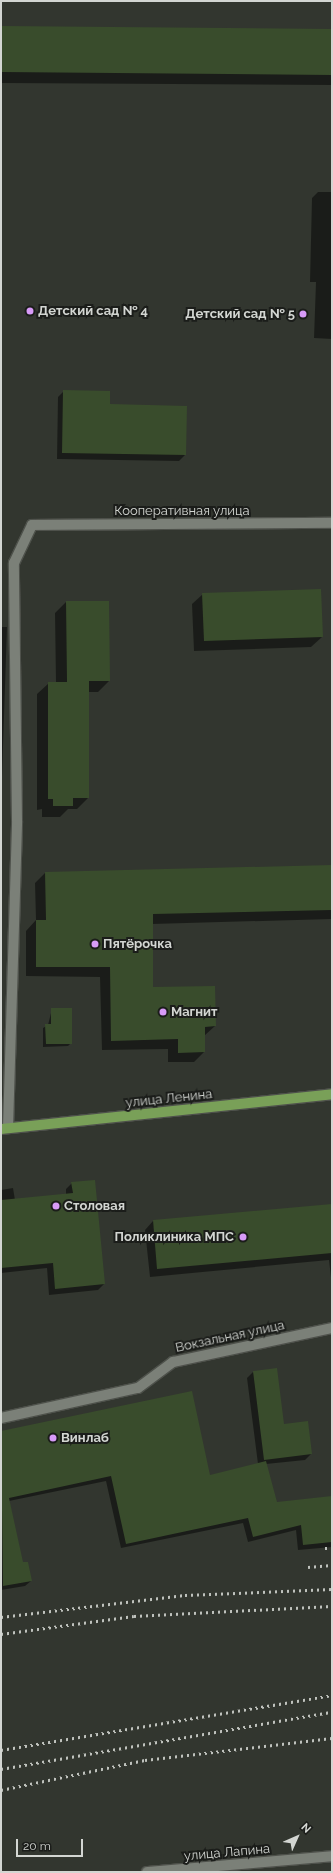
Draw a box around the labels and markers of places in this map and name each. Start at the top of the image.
place label: Детский сад № 4 [38,303,148,319]
marker: Детский сад № 4 [25,306,35,316]
place label: Детский сад № 5 [185,306,295,322]
marker: Детский сад № 5 [298,309,308,319]
place label: Пятёрочка [103,936,172,952]
marker: Пятёрочка [90,939,100,949]
place label: Магнит [171,1004,217,1020]
marker: Магнит [158,1007,168,1017]
place label: Столовая [64,1198,125,1214]
marker: Столовая [51,1201,61,1211]
place label: Поликлиника МПС [115,1229,234,1245]
marker: Поликлиника МПС [237,1231,249,1243]
place label: Винлаб [61,1430,109,1446]
marker: Винлаб [48,1433,58,1443]

